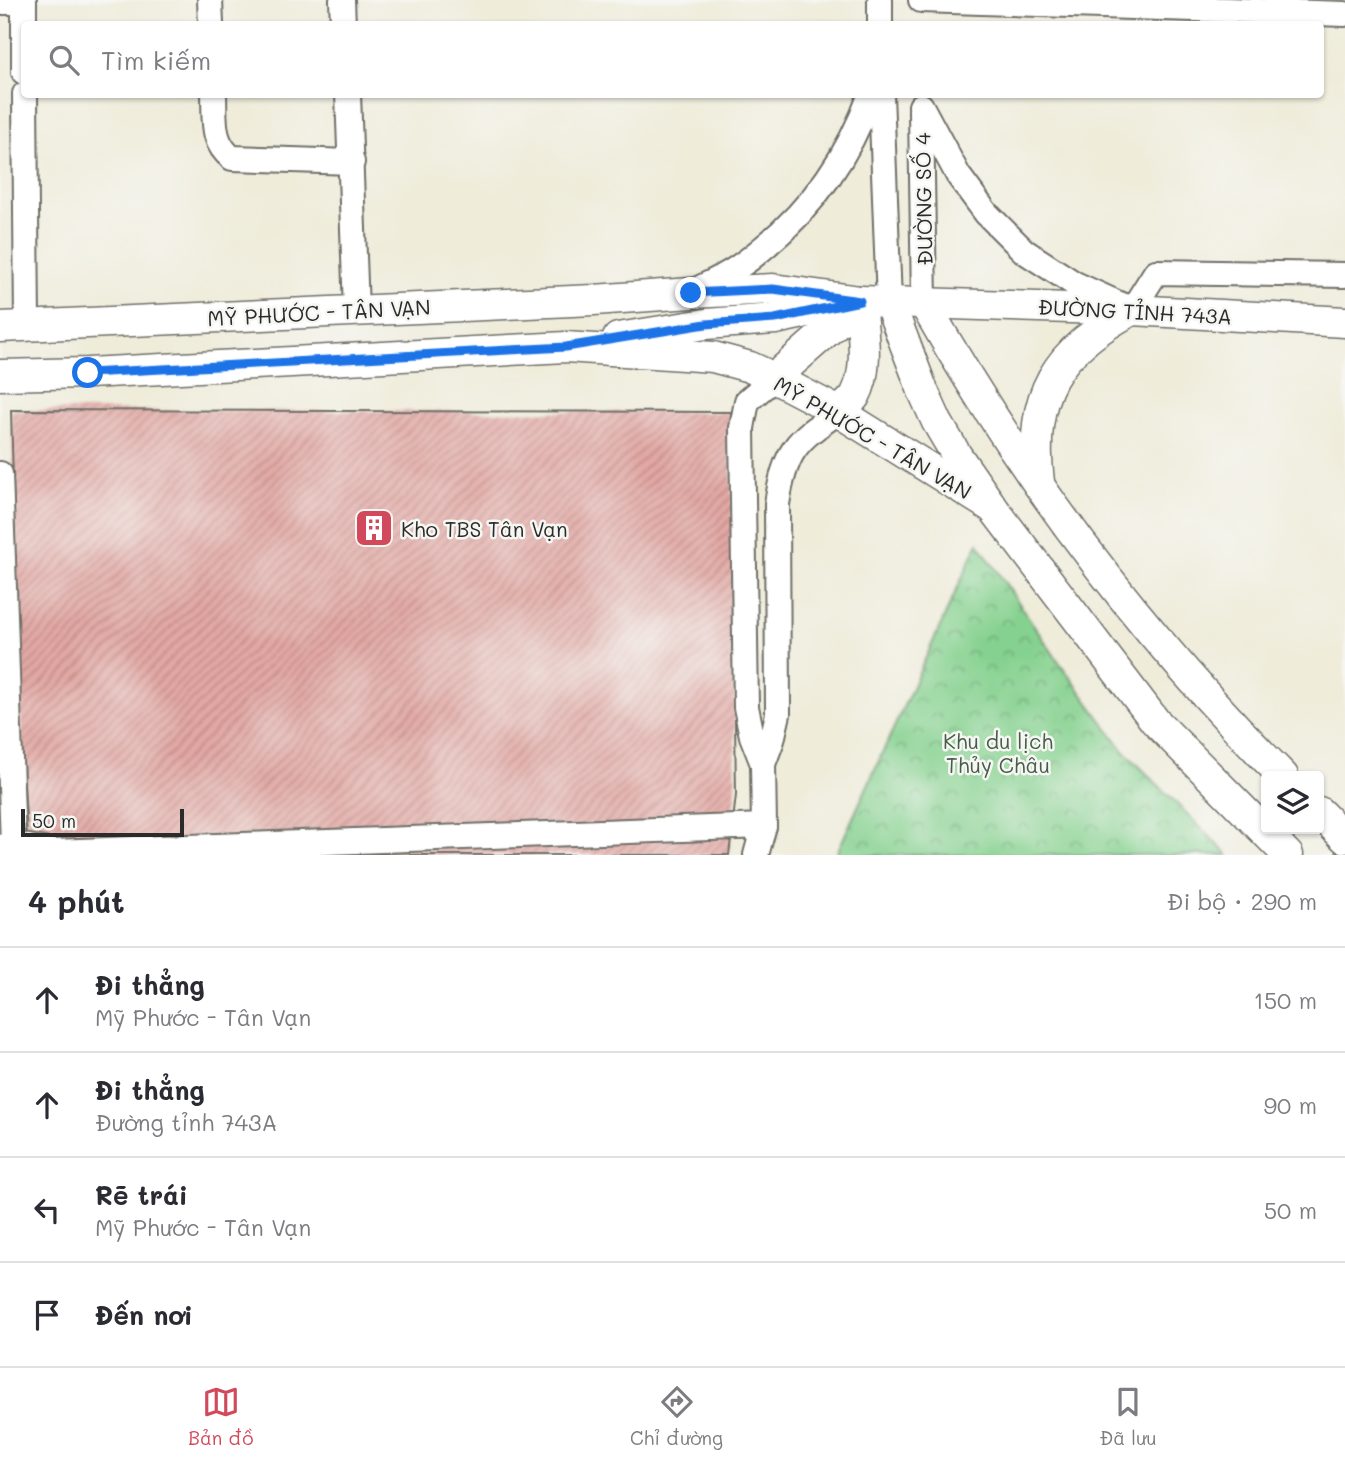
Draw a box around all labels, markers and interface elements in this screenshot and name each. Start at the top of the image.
search box [21,21,1324,98]
icon: search [45,41,83,79]
text: Tìm kiếm [101,43,211,77]
street label: ĐƯỜNG SỐ 4 [908,132,938,266]
route end [675,277,706,308]
street label: ĐƯỜNG TỈNH 743A [1037,292,1233,330]
street label: MỸ PHƯỚC - TÂN VẠN [207,293,431,331]
route start [72,357,103,388]
street label: MỸ PHƯỚC - TÂN VẠN [769,369,977,505]
building icon: Kho TBS Tân Vạn [353,507,395,549]
place label: Kho TBS Tân Vạn [401,515,568,542]
park label: Khu du lịch Thủy Châu [943,727,1053,778]
map controls [1261,771,1324,834]
button: layers [1261,771,1324,834]
scale bar [21,806,184,838]
text: 50 m [32,808,76,833]
text: 4 phút [28,881,125,921]
text: Đi bộ · 290 m [1167,886,1317,916]
text: Đi thẳng [95,968,205,1002]
icon: ahead [28,981,66,1019]
text: 150 m [1253,985,1317,1015]
text: Mỹ Phước - Tân Vạn [95,1002,311,1032]
text: Đi thẳng [95,1073,205,1107]
icon: ahead [28,1086,66,1124]
text: 90 m [1264,1090,1317,1120]
text: Đường tỉnh 743A [95,1107,277,1137]
text: Rẽ trái [95,1178,188,1212]
icon: left [28,1191,66,1229]
text: 50 m [1264,1195,1317,1225]
text: Mỹ Phước - Tân Vạn [95,1212,311,1242]
icon: arrive [28,1296,66,1334]
text: Đến nơi [95,1298,193,1332]
tab: Bản đồ [188,1383,253,1450]
tab: Chỉ đường [630,1383,723,1450]
tab: Đã lưu [1100,1383,1157,1450]

